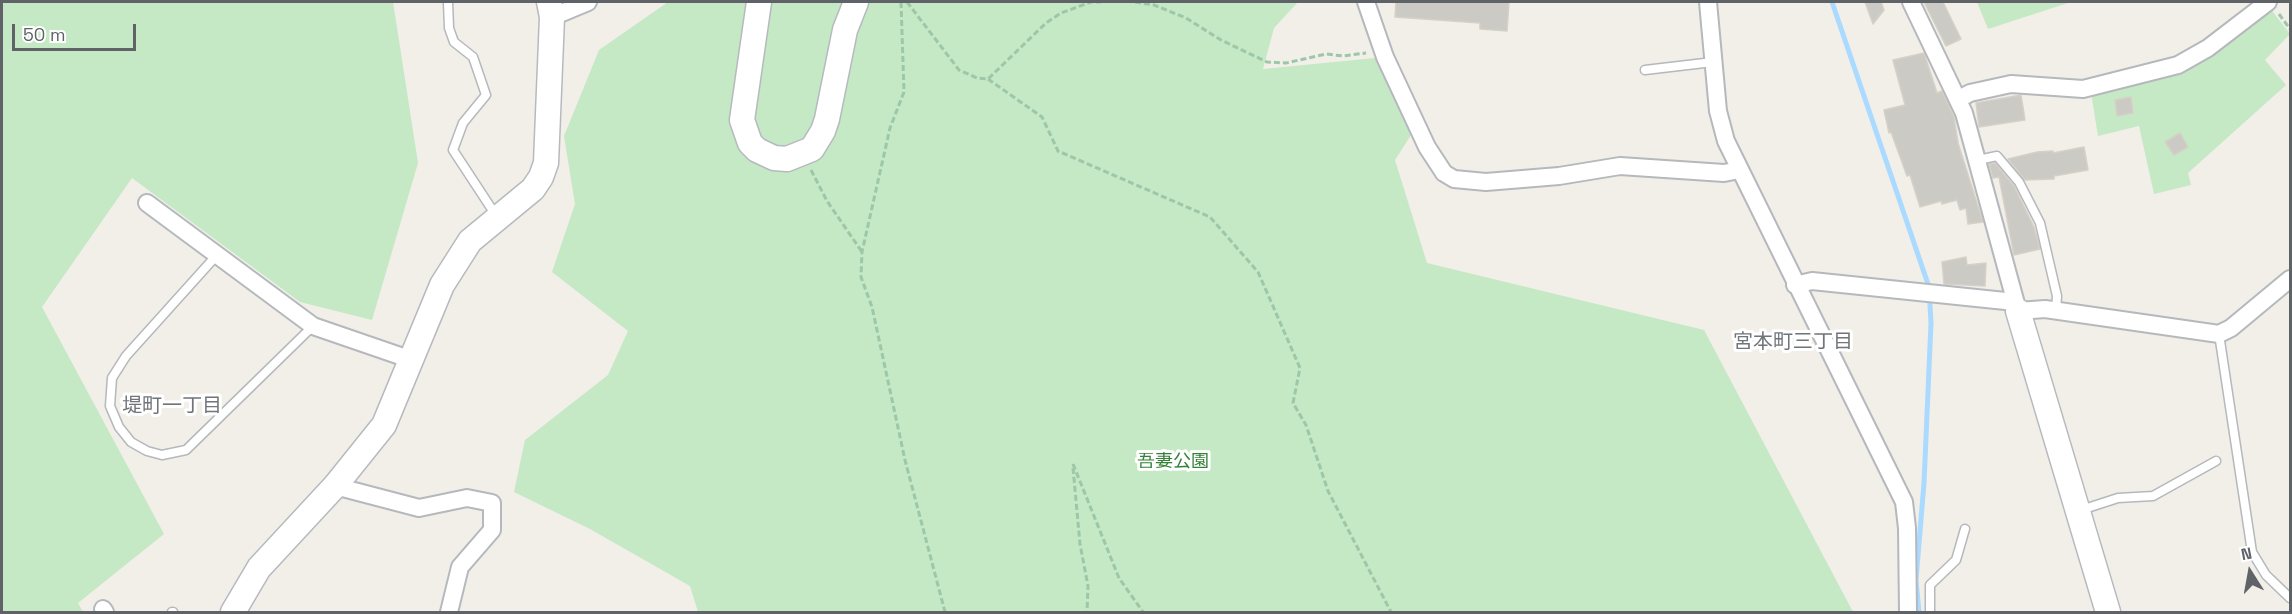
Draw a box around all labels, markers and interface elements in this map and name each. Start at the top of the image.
scale bar [15,12,140,50]
text: 50 m [23,23,65,46]
district label: 宮本町三丁目 [1733,331,1853,355]
district label: 堤町一丁目 [122,395,222,419]
park label: 吾妻公園 [1137,451,1209,473]
north arrow [2220,542,2280,602]
text: N [2239,543,2254,565]

